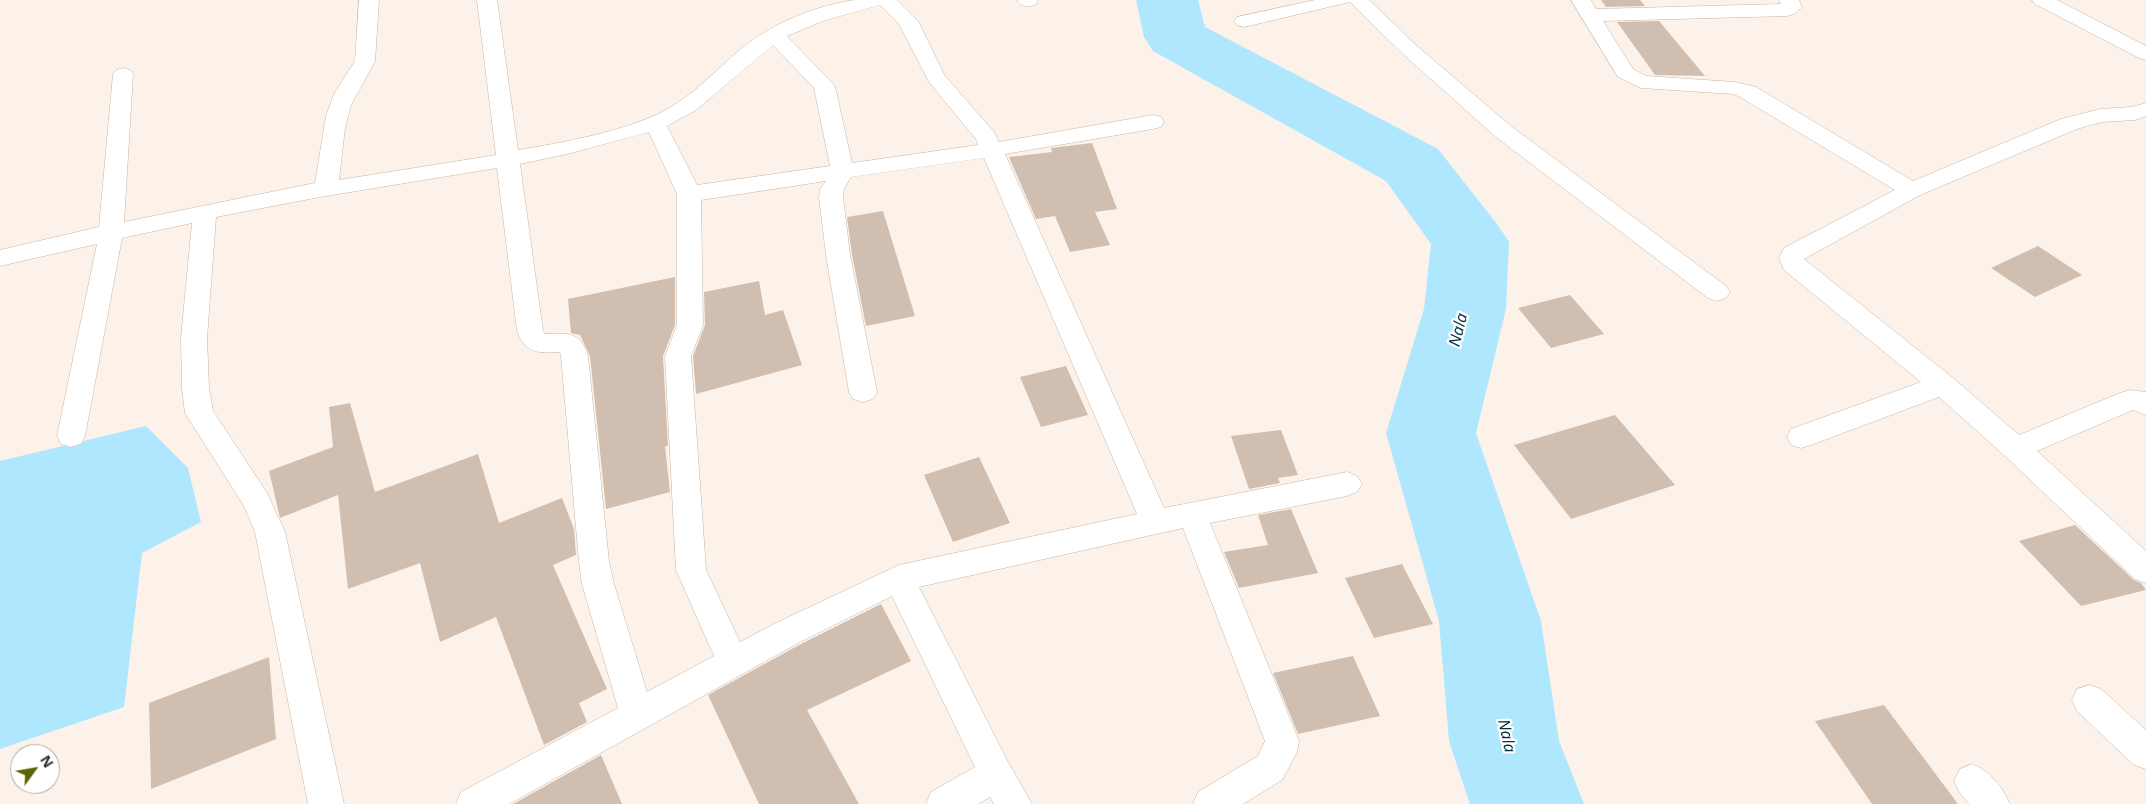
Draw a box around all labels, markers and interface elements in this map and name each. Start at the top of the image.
water label: Nala [1446,311,1472,349]
water label: Nala [1493,718,1519,754]
north arrow [10,744,60,794]
text: N [36,751,58,771]

